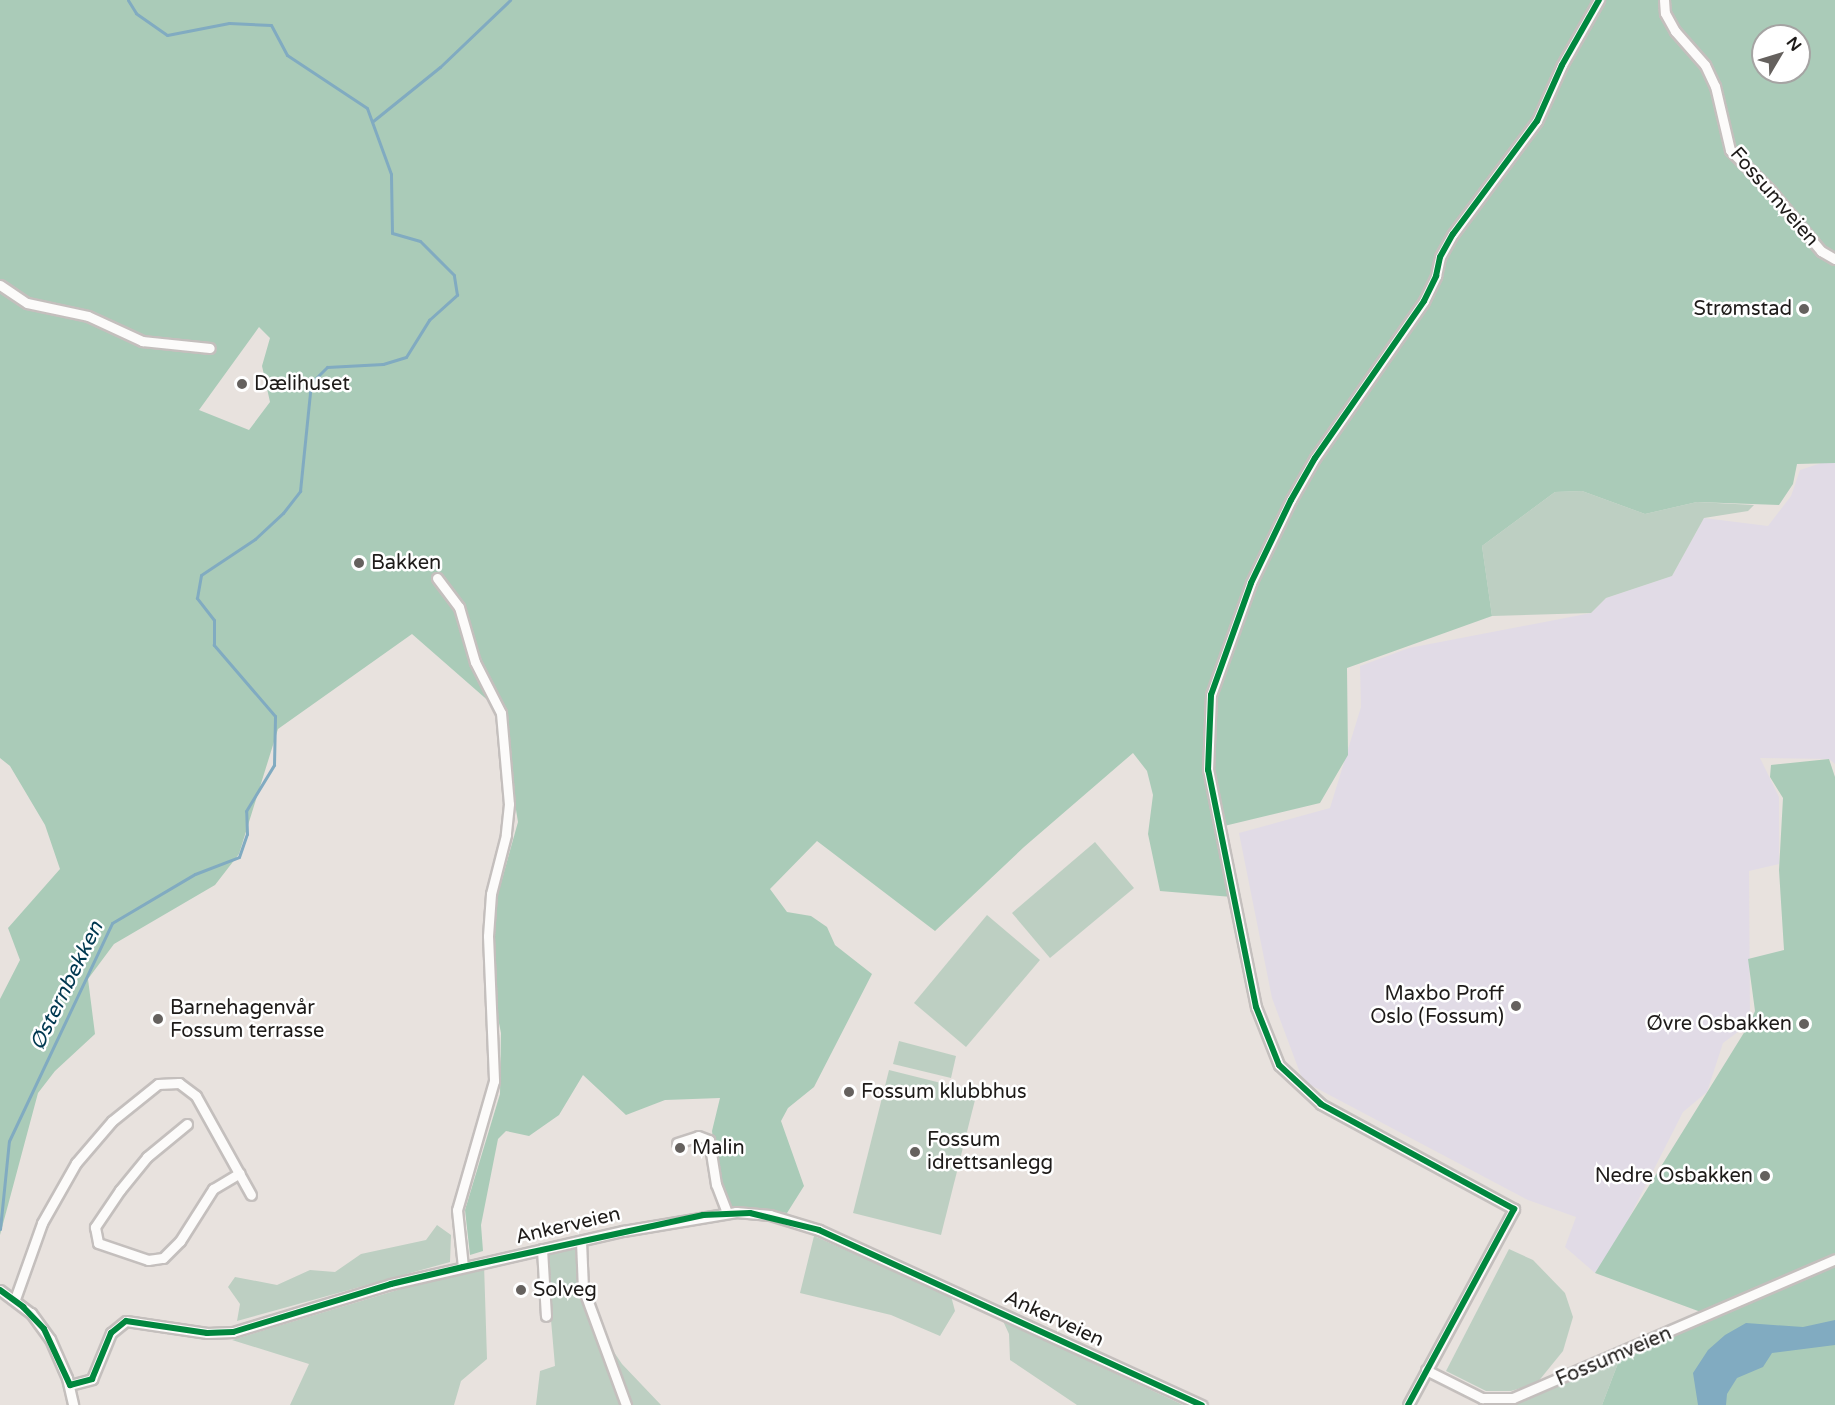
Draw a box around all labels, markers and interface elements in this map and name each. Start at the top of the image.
north arrow [1751,24,1811,84]
text: N [1782,33,1805,55]
street label: Fossumveien [1724,143,1824,251]
place label: Strømstad [1694,297,1792,321]
marker: Strømstad [1797,302,1811,316]
place label: Dælihuset [254,372,350,396]
marker: Dælihuset [235,377,249,391]
place label: Bakken [371,551,441,575]
marker: Bakken [352,556,366,570]
water label: Østernbekken [25,918,109,1054]
place label: Maxbo Proff Oslo (Fossum) [1370,982,1504,1029]
place label: Barnehagenvår Fossum terrasse [170,996,324,1043]
marker: Maxbo Proff Oslo (Fossum) [1509,999,1523,1013]
marker: Barnehagenvår Fossum terrasse [151,1012,165,1026]
place label: Øvre Osbakken [1647,1012,1792,1036]
marker: Øvre Osbakken [1797,1017,1811,1031]
place label: Fossum klubbhus [861,1080,1027,1104]
marker: Fossum klubbhus [842,1085,856,1099]
place label: Fossum idrettsanlegg [927,1128,1053,1175]
place label: Malin [692,1136,745,1160]
marker: Malin [673,1141,687,1155]
marker: Fossum idrettsanlegg [908,1145,922,1159]
place label: Nedre Osbakken [1595,1164,1753,1188]
marker: Nedre Osbakken [1758,1169,1772,1183]
street label: Ankerveien [513,1202,623,1250]
place label: Solveg [533,1278,597,1302]
marker: Solveg [514,1283,528,1297]
street label: Ankerveien [1000,1286,1108,1352]
street label: Fossumveien [1553,1322,1675,1392]

